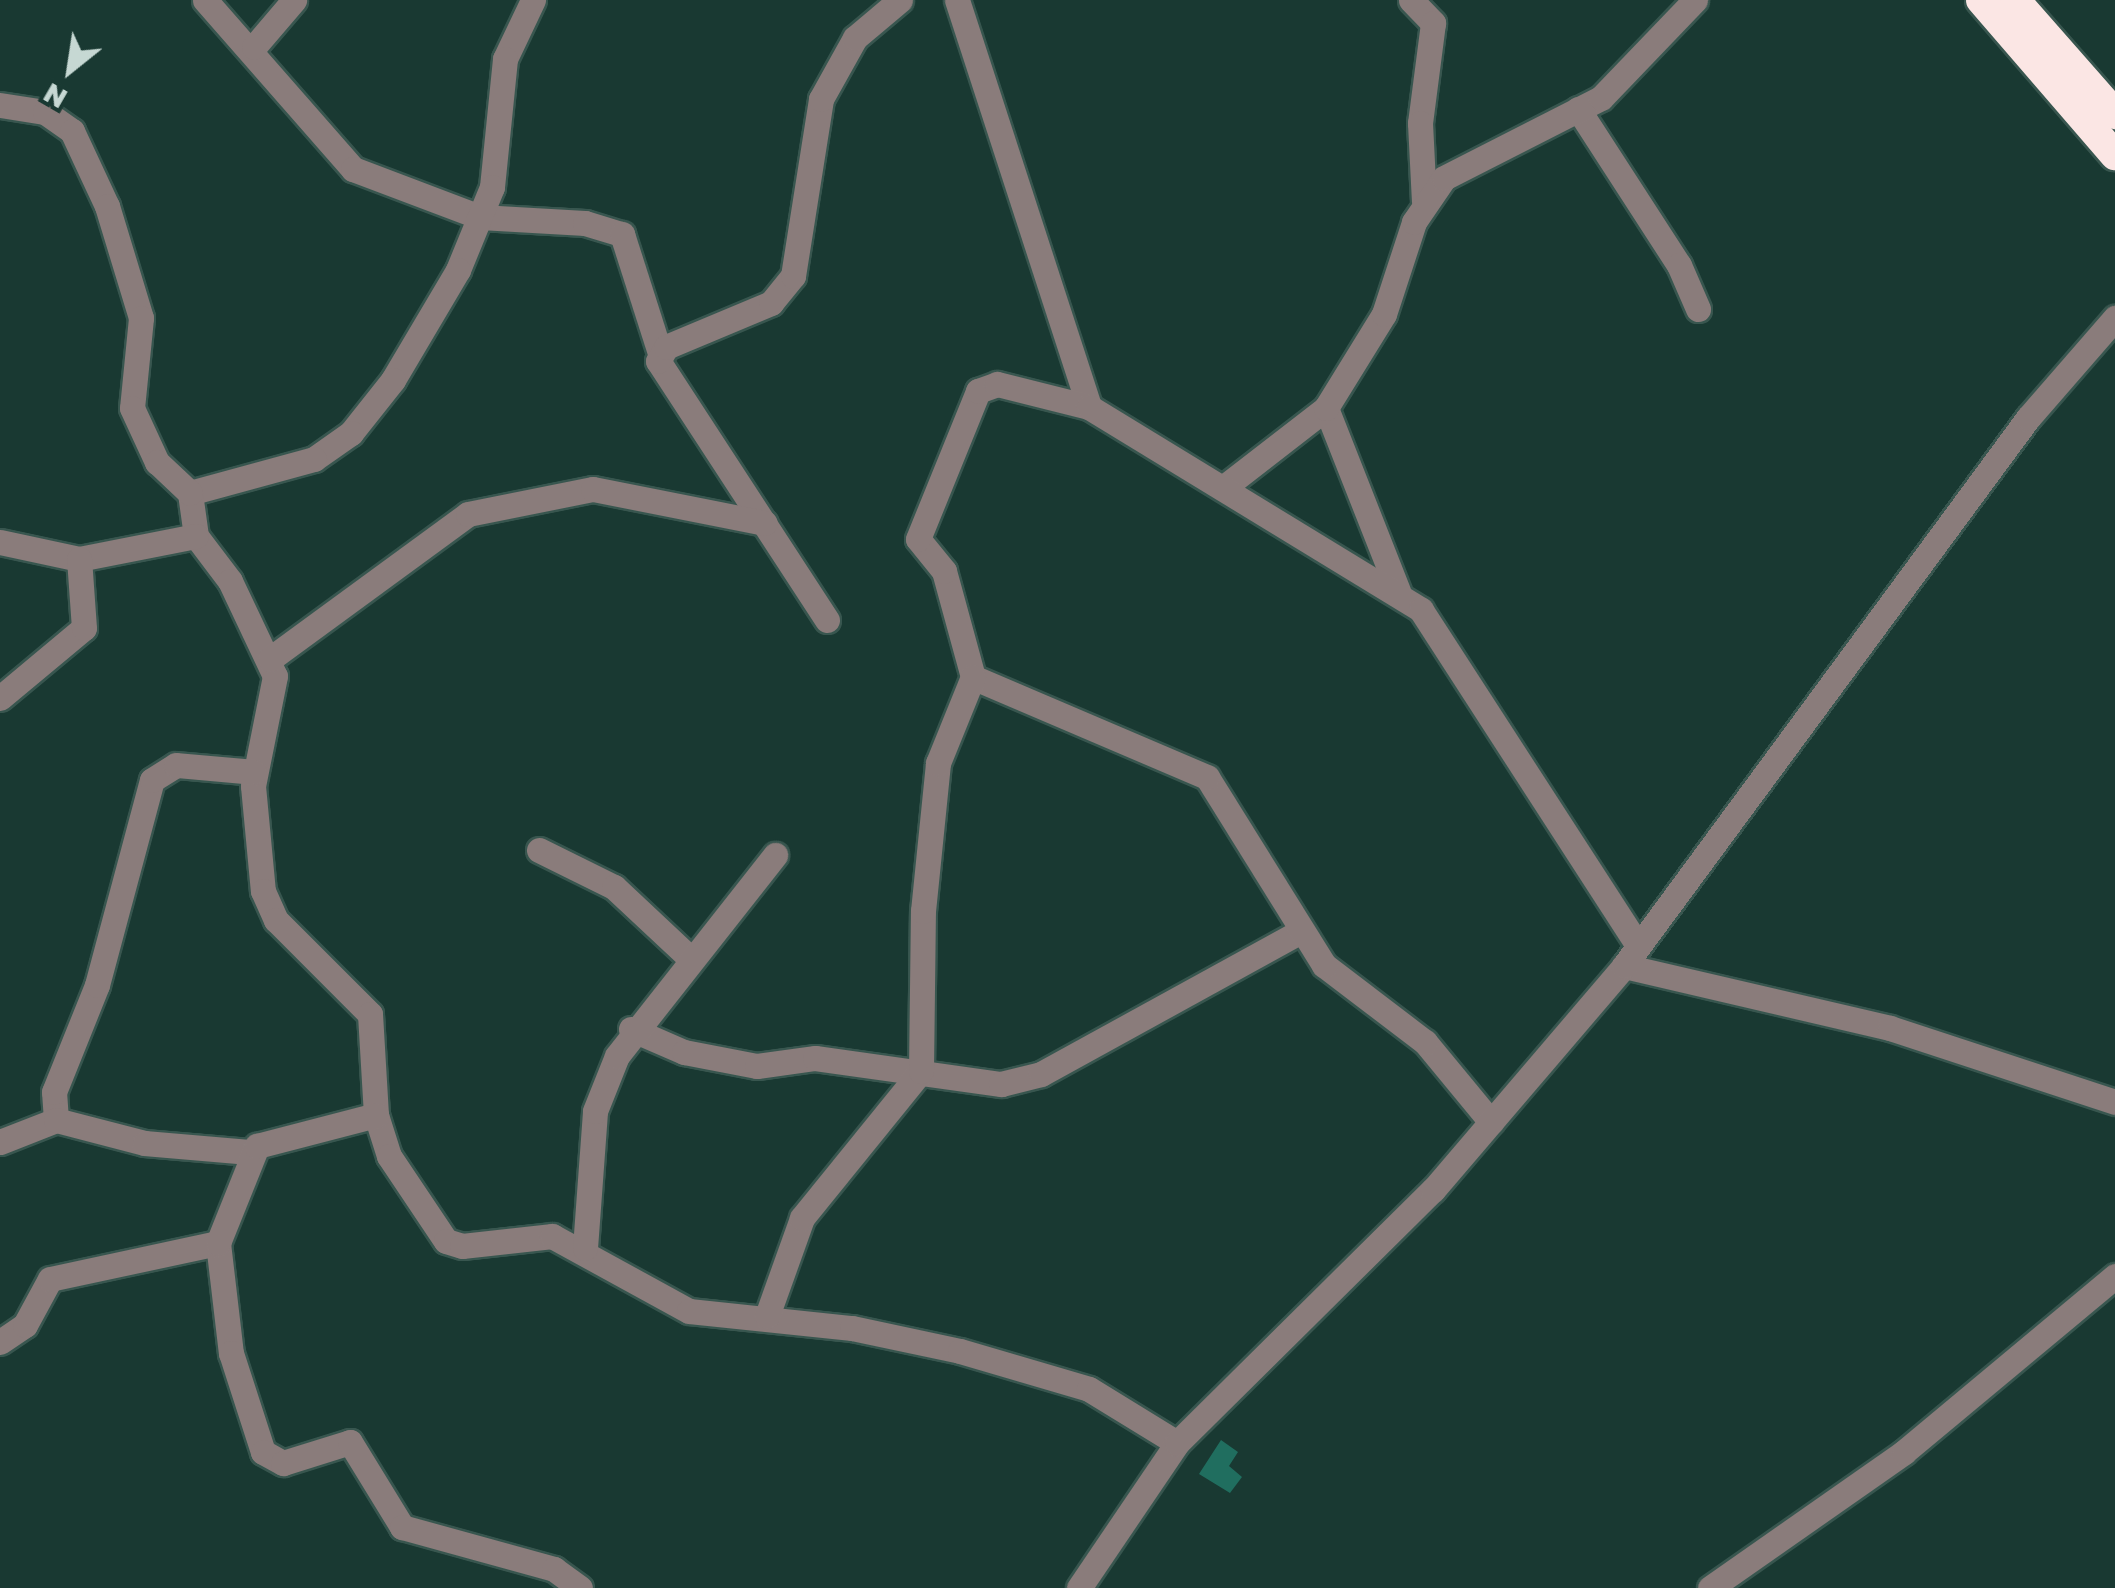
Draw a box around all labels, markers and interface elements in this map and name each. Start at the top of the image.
north arrow [20,20,120,120]
text: N [37,77,72,116]

